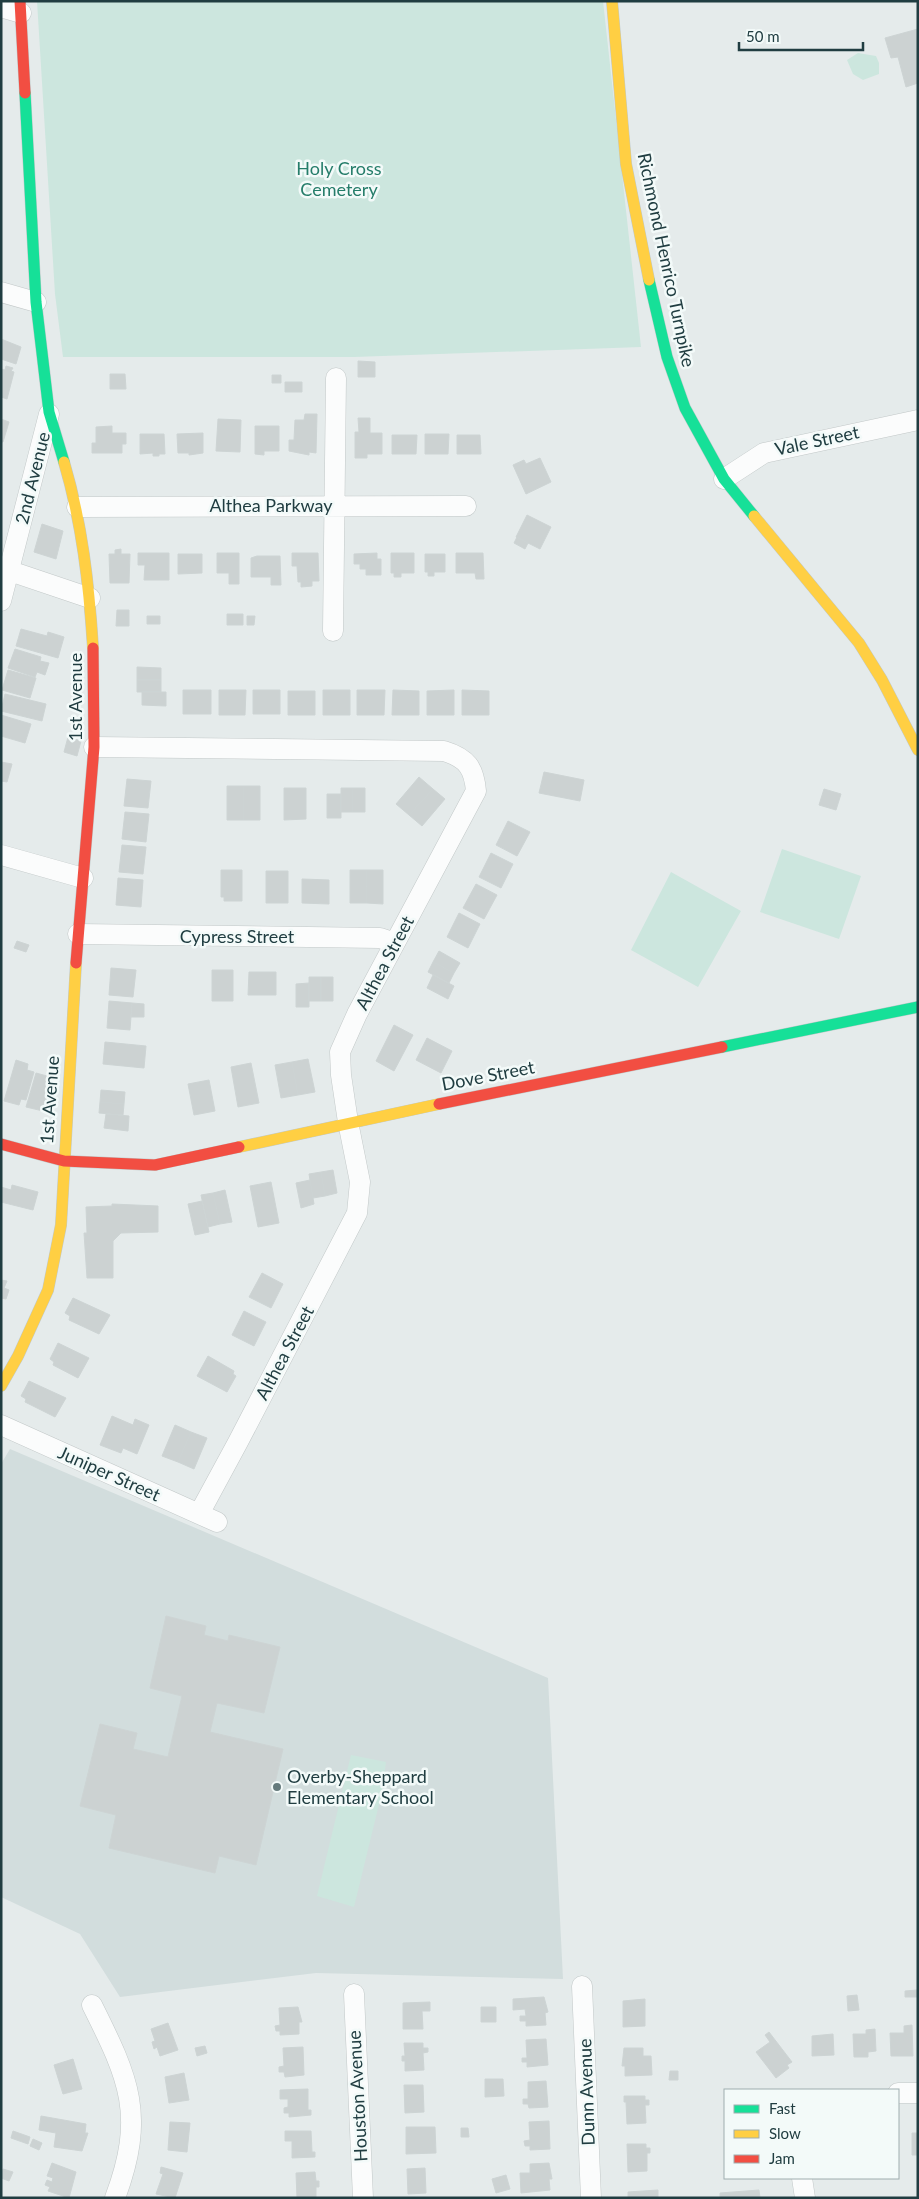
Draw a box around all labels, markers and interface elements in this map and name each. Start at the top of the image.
scale bar [739,20,863,52]
text: 50 m [746,27,780,45]
street label: Richmond Henrico Turnpike [634,151,700,369]
park label: Holy Cross Cemetery [296,157,382,200]
street label: Vale Street [773,420,861,460]
street label: 2nd Avenue [10,429,54,526]
street label: Althea Parkway [209,494,333,516]
street label: 1st Avenue [64,653,86,741]
street label: Althea Street [350,911,418,1013]
street label: Cypress Street [180,925,295,947]
street label: 1st Avenue [35,1055,63,1145]
street label: Dove Street [440,1055,537,1095]
street label: Althea Street [250,1301,318,1403]
street label: Juniper Street [55,1441,164,1506]
place label: Overby-Sheppard Elementary School [287,1765,434,1808]
marker: Overby-Sheppard Elementary School [271,1781,283,1793]
street label: Houston Avenue [343,2030,371,2162]
street label: Dunn Avenue [573,2038,599,2146]
legend [724,2089,899,2179]
text: Fast [769,2099,796,2117]
text: Slow [769,2124,801,2142]
text: Jam [769,2149,795,2167]

